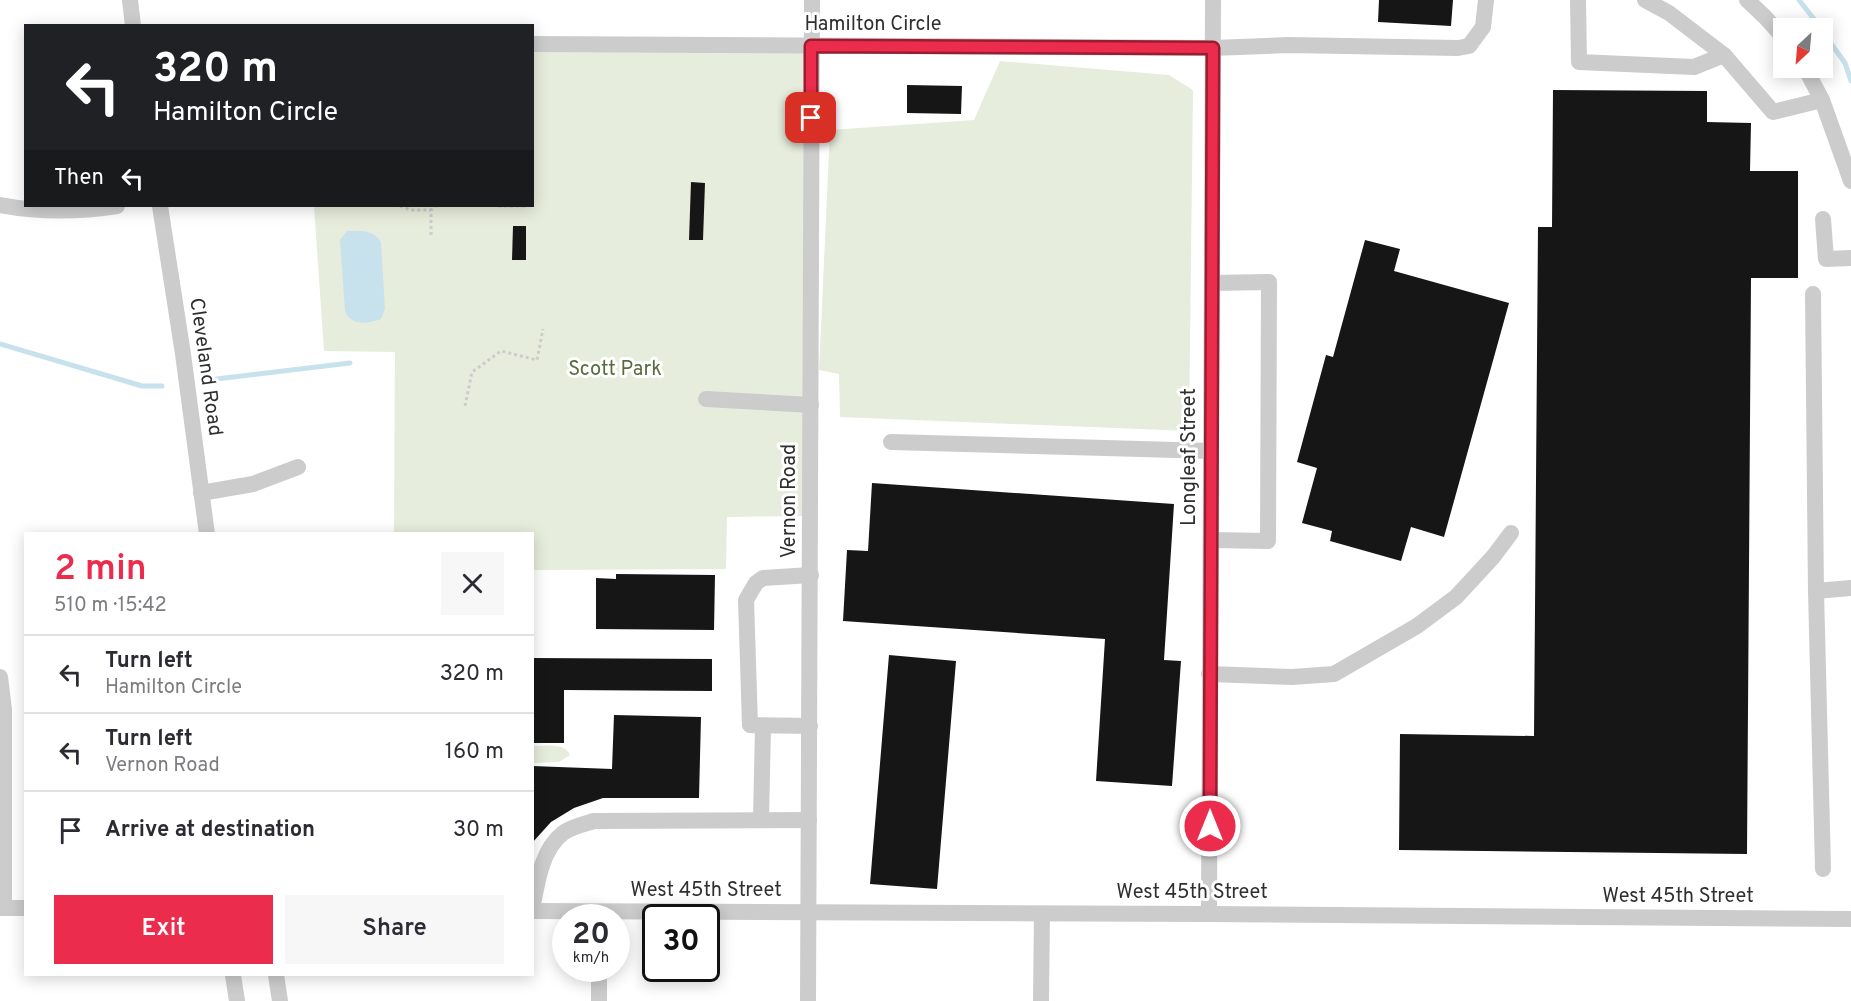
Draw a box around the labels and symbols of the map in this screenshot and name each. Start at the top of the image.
street label: Hamilton Circle [804,12,942,38]
north arrow [1773,18,1833,78]
pin [785,92,836,143]
street label: Cleveland Road [182,296,228,438]
park label: Scott Park [568,357,662,383]
street label: Longleaf Street [1177,388,1203,526]
street label: Vernon Road [777,444,803,558]
position arrow [1178,794,1242,858]
street label: West 45th Street [630,878,782,904]
street label: West 45th Street [1116,880,1268,906]
street label: West 45th Street [1602,884,1754,910]
speed limit sign: 30 [642,904,720,982]

